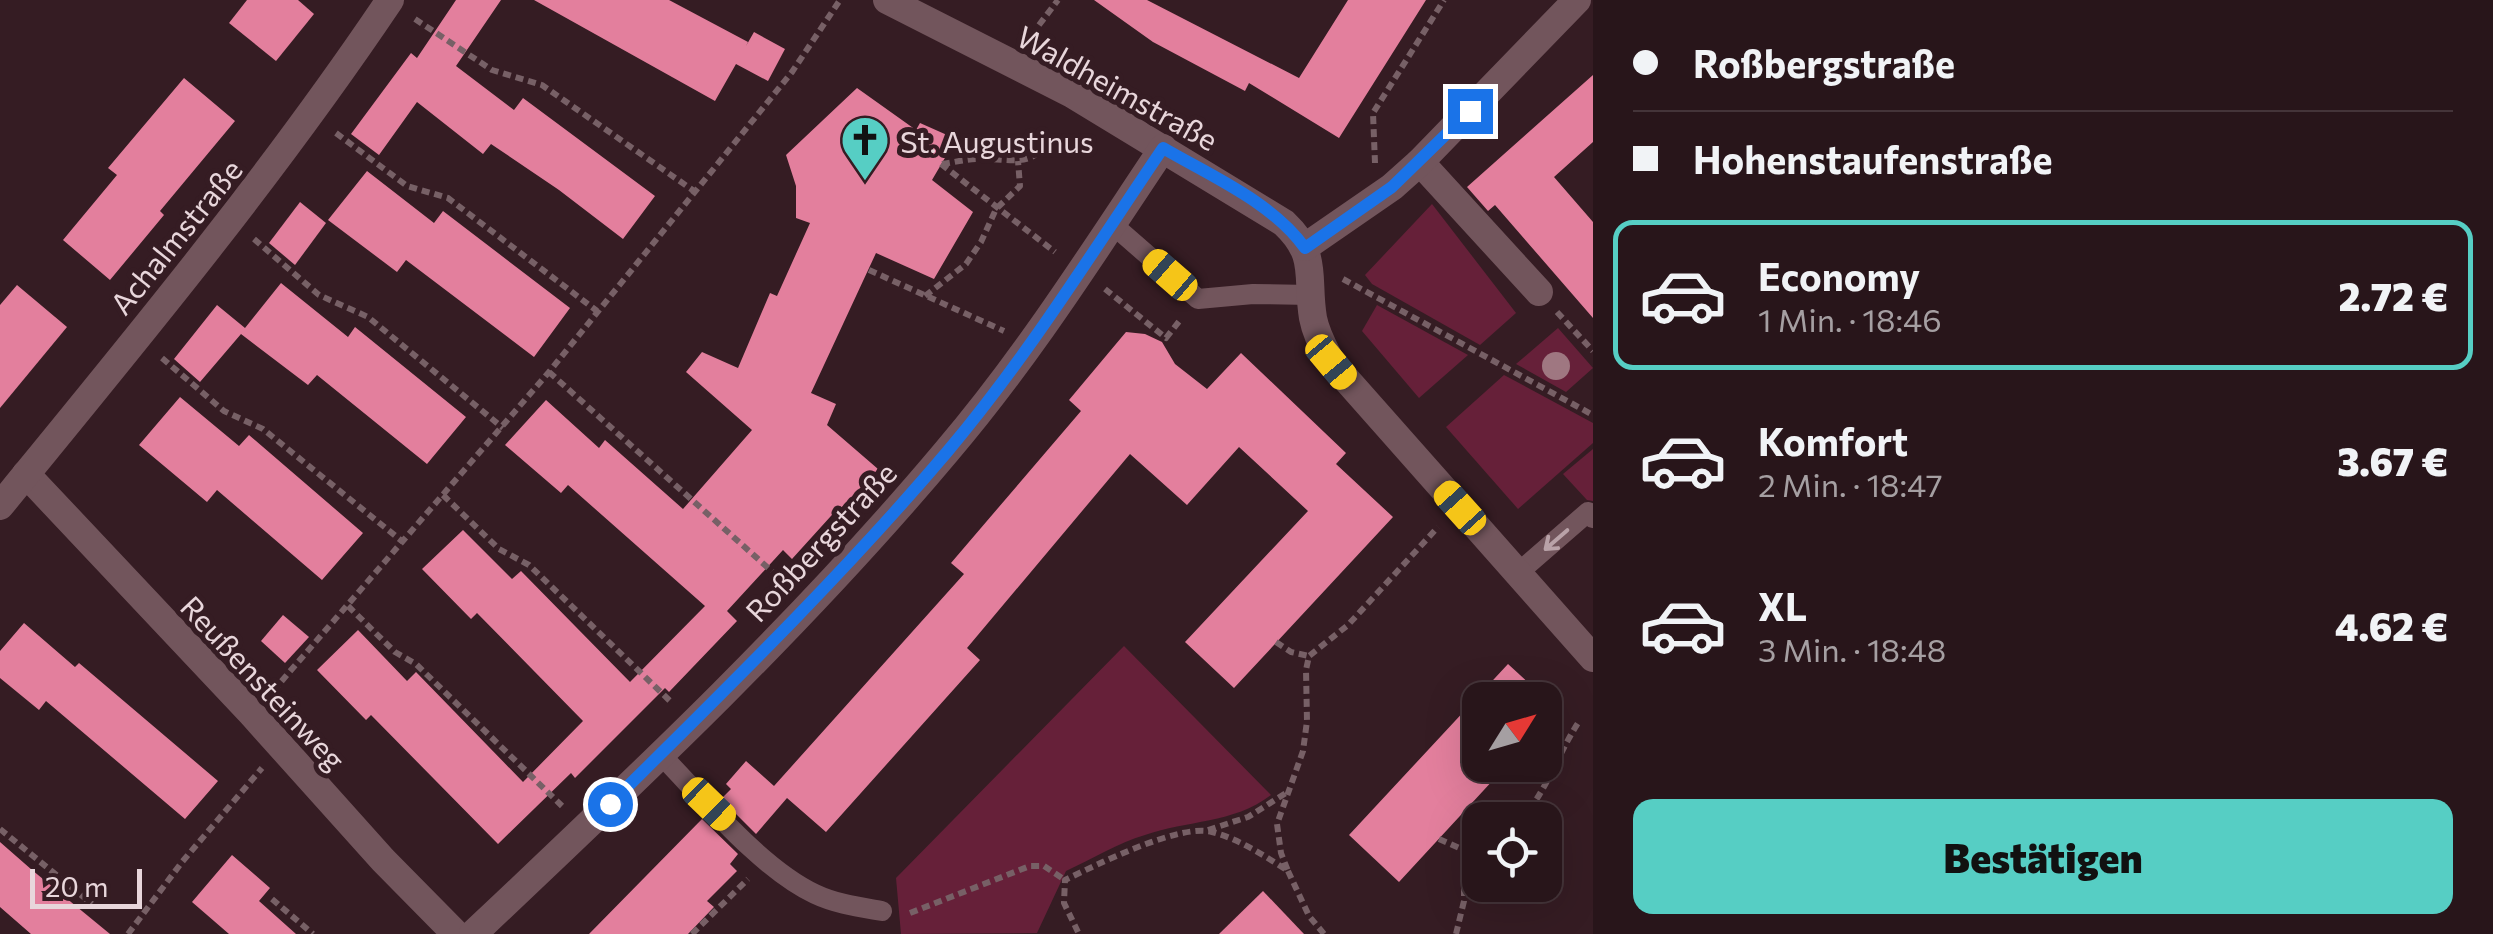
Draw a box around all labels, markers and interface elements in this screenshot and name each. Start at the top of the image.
street label: Waldheimstraße [1011,17,1225,157]
text: Roßbergstraße [1693,39,1955,86]
route end [1448,89,1493,134]
church icon: St. Augustinus [839,114,891,182]
place label: St. Augustinus [900,122,1094,159]
text: Hohenstaufenstraße [1693,135,2052,182]
street label: Achalmstraße [101,151,249,321]
car [1138,244,1202,306]
icon: car [1638,250,1728,340]
text: Economy [1758,252,1920,299]
text: 2.72 € [2338,272,2448,319]
text: 1 Min. · 18:46 [1758,299,1942,339]
car [1300,329,1362,395]
icon: car [1638,415,1728,505]
text: Komfort [1758,417,1908,464]
text: 3.67 € [2337,437,2448,484]
street label: Roßbergstraße [737,454,903,628]
text: 2 Min. · 18:47 [1758,464,1943,504]
car [1429,476,1491,540]
one-way arrow [1543,528,1569,550]
icon: car [1638,580,1728,670]
text: XL [1758,582,1807,629]
street label: Reußensteinweg [174,587,354,777]
text: 4.62 € [2335,602,2448,649]
text: 3 Min. · 18:48 [1758,629,1946,669]
north arrow [1462,682,1562,782]
map controls [1462,682,1562,902]
car [677,772,741,836]
route start [588,782,633,827]
button: Bestätigen [1633,799,2453,914]
button: locate [1462,802,1562,902]
scale bar [30,864,142,908]
text: 20 m [45,869,109,903]

